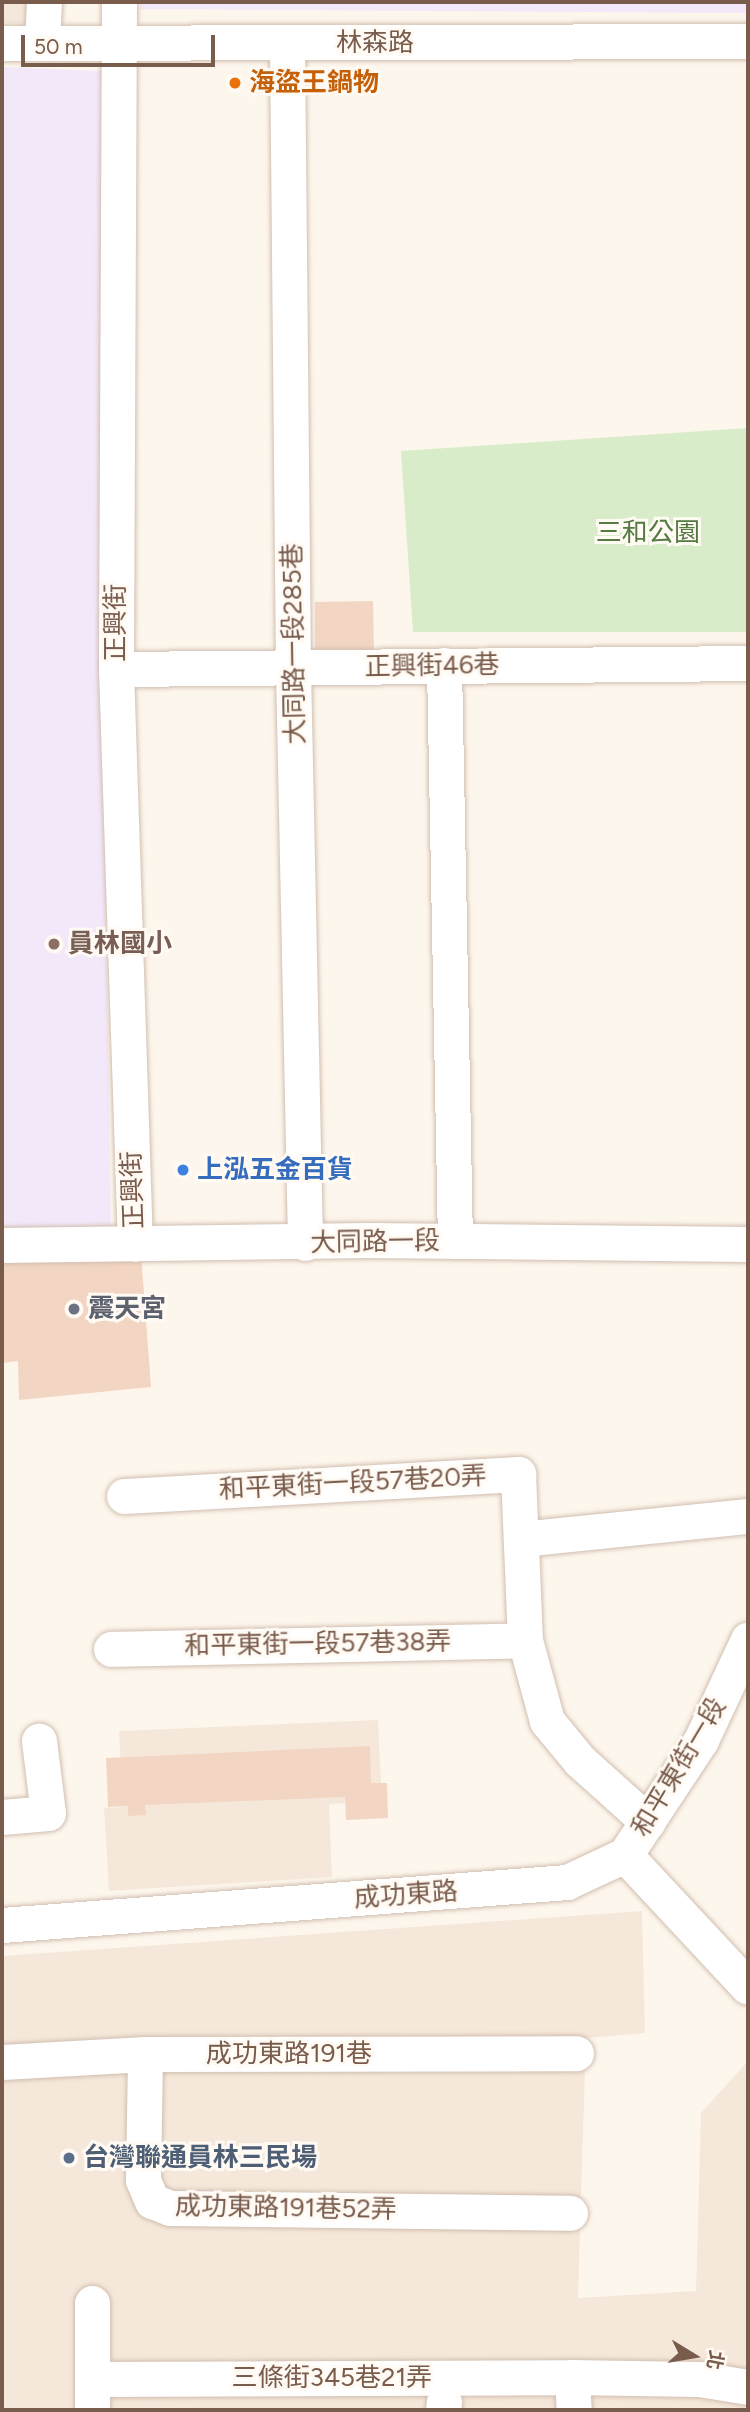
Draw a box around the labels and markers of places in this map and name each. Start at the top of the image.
place label: 海盜王鍋物 [249,67,379,99]
marker: 海盜王鍋物 [227,75,243,91]
place label: 員林國小 [68,928,172,960]
marker: 員林國小 [46,936,62,952]
place label: 上泓五金百貨 [197,1154,353,1186]
marker: 上泓五金百貨 [175,1162,191,1178]
place label: 震天宮 [88,1293,166,1325]
marker: 震天宮 [66,1301,82,1317]
place label: 台灣聯通員林三民場 [83,2142,317,2174]
marker: 台灣聯通員林三民場 [61,2150,77,2166]

